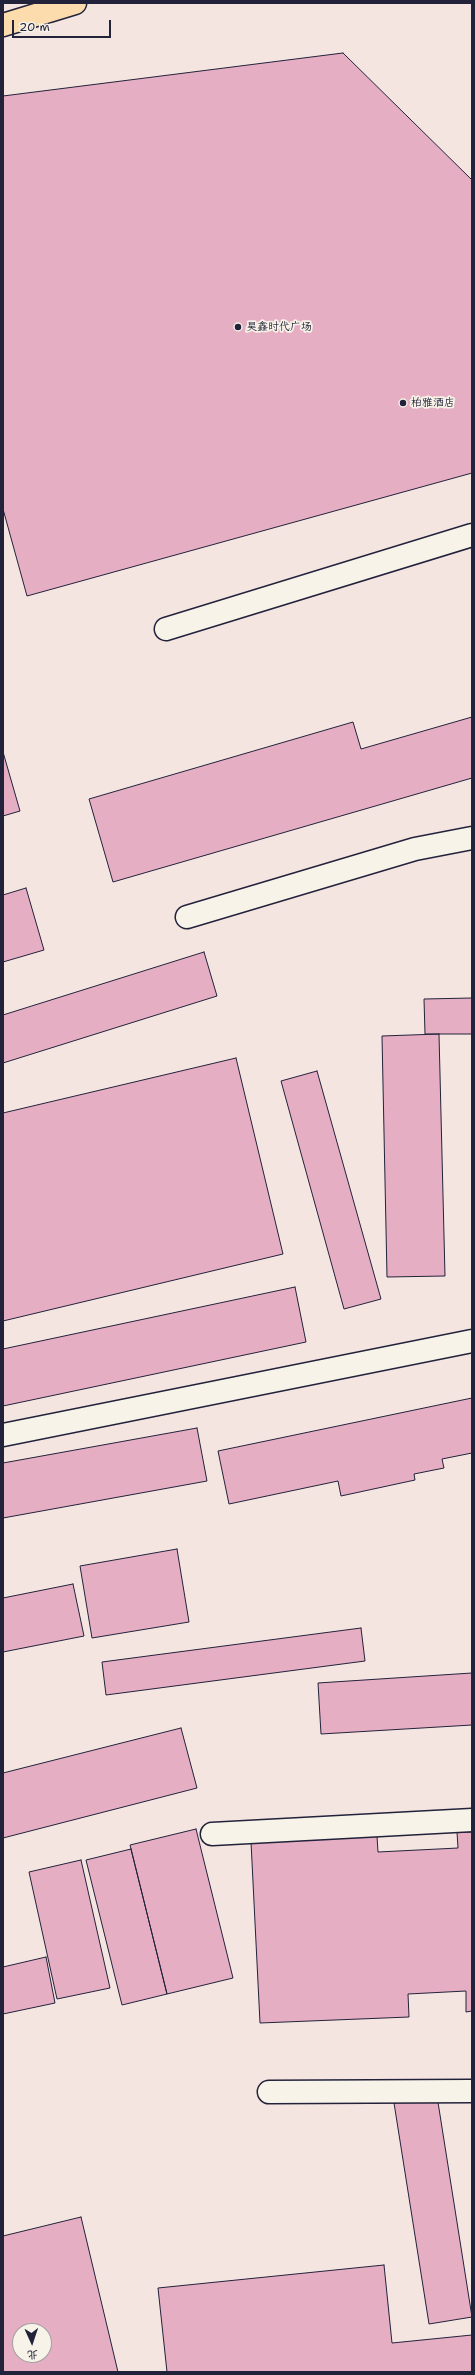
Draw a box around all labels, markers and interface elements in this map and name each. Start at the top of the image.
scale bar [14,12,113,38]
text: 20 m [19,19,50,35]
place label: 昊鑫时代广场 [246,320,312,334]
marker: 昊鑫时代广场 [233,322,243,332]
place label: 柏雅酒店 [411,396,455,410]
marker: 柏雅酒店 [398,398,408,408]
north arrow [12,2323,52,2363]
text: 北 [27,2347,38,2362]

